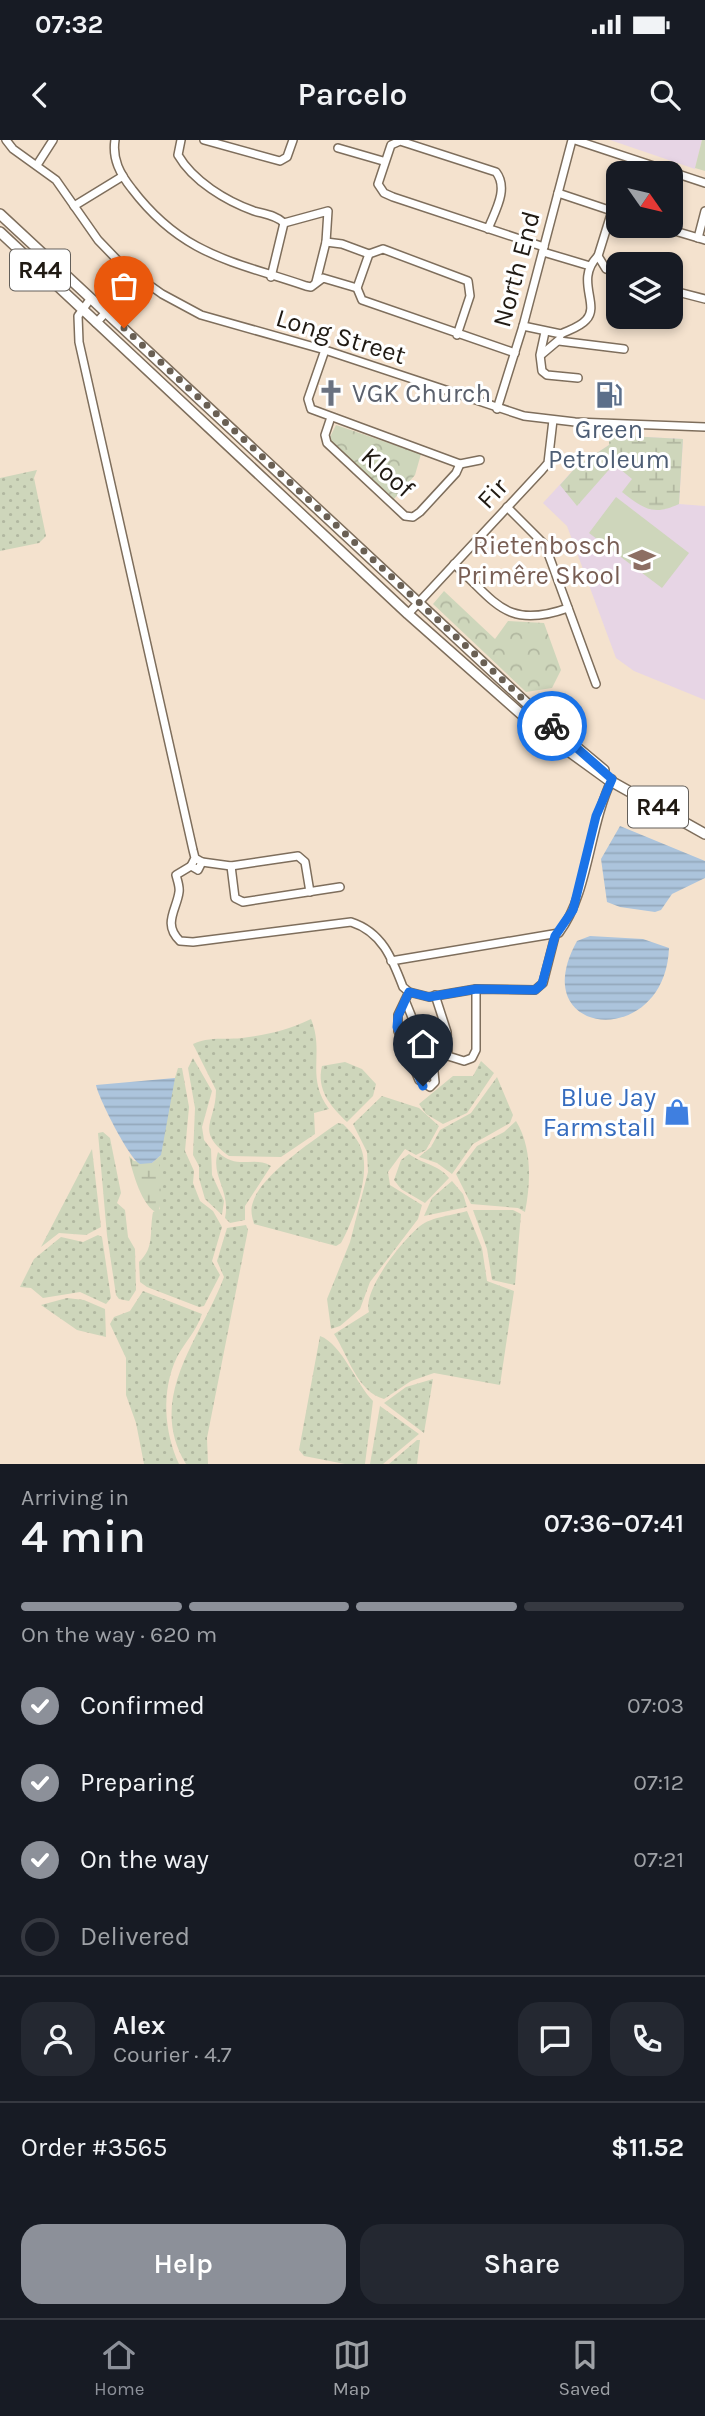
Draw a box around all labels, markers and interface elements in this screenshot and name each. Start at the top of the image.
text: 07:32 [35,9,103,40]
icon: back [21,76,59,114]
text: Parcelo [297,76,408,113]
icon: search [646,76,684,114]
north arrow [606,161,682,238]
map controls [606,161,683,329]
street label: North End [486,208,547,330]
road number: R44 [10,250,70,290]
button: layers [606,252,683,329]
pin [94,256,154,328]
icon: bag [105,267,143,305]
street label: Long Street [272,302,410,371]
church icon: VGK Church [316,378,346,408]
place label: VGK Church [352,378,491,409]
fuel station icon: Green Petroleum [594,380,624,410]
place label: Green Petroleum [548,414,670,475]
street label: Kloof [355,441,421,505]
street label: Fir [471,471,515,515]
place label: Rietenbosch Primêre Skool [457,530,621,591]
school or university icon: Rietenbosch Primêre Skool [627,545,657,575]
courier [517,691,587,761]
icon: bike [533,707,571,745]
road number: R44 [628,786,688,828]
pin [393,1014,453,1086]
icon: home [404,1025,442,1063]
place label: Blue Jay Farmstall [543,1082,656,1143]
shop icon: Blue Jay Farmstall [662,1097,692,1127]
text: Arriving in [21,1484,129,1511]
text: 07:36–07:41 [544,1508,684,1539]
text: 4 min [21,1510,146,1564]
text: On the way · 620 m [21,1621,217,1648]
icon: check [21,1687,59,1725]
text: Confirmed [80,1690,205,1721]
text: 07:03 [627,1692,684,1719]
icon: check [21,1764,59,1802]
text: Preparing [80,1767,194,1798]
text: 07:12 [633,1769,684,1796]
icon: check [21,1841,59,1879]
text: On the way [80,1844,209,1875]
text: 07:21 [633,1846,684,1873]
text: Delivered [80,1921,190,1952]
button: person [21,2002,95,2076]
button: chat [518,2002,592,2076]
button: phone [610,2002,684,2076]
text: Alex [113,2010,165,2041]
text: Courier · 4.7 [113,2041,232,2068]
text: Order #3565 [21,2132,167,2163]
text: $11.52 [611,2132,684,2163]
button: Help [21,2224,346,2304]
button: Share [360,2224,684,2304]
tab: Home [94,2336,145,2400]
tab: Map [333,2336,371,2400]
tab: Saved [559,2336,611,2400]

